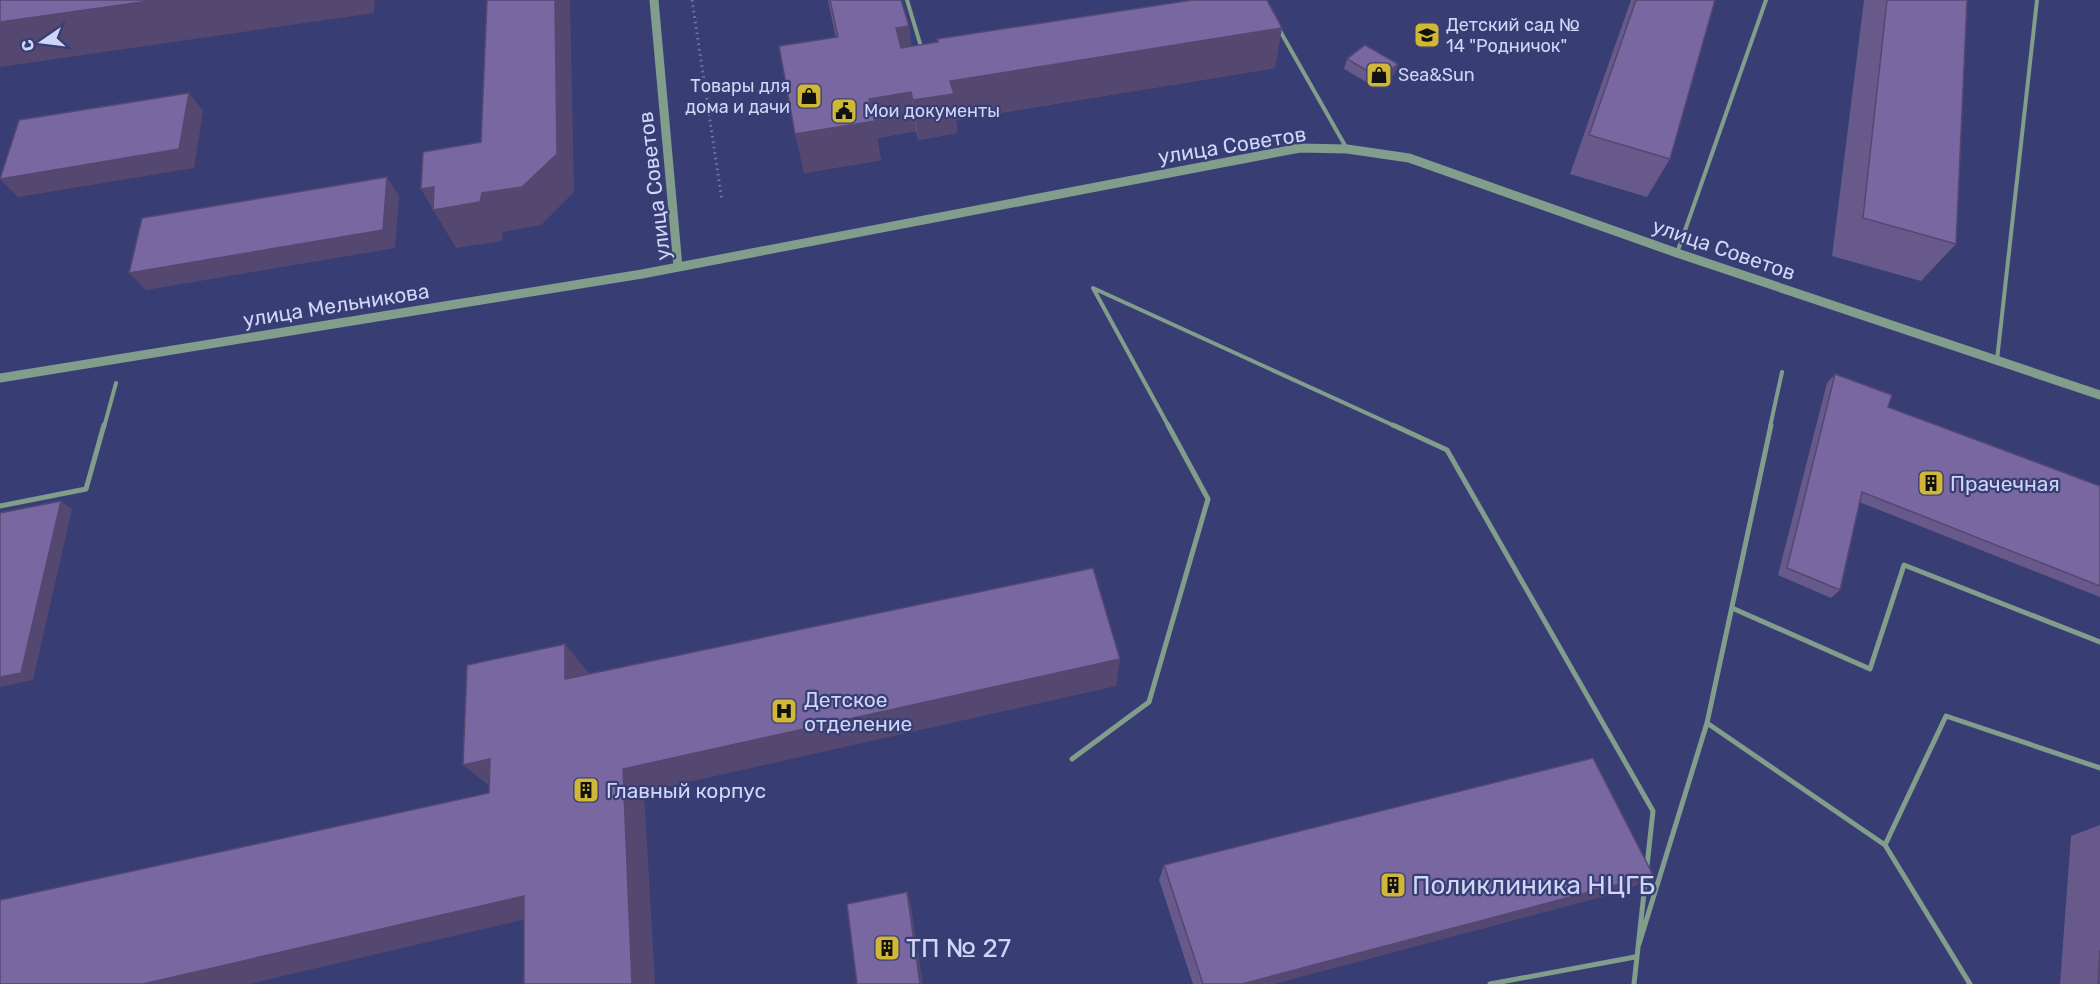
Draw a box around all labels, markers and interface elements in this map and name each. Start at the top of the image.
north arrow [12,12,72,72]
place label: Детский сад № 14 "Родничок" [1446,14,1580,57]
school or university icon: Детский сад № 14 "Родничок" [1412,20,1442,50]
text: С [17,38,39,53]
shop icon: Sea&Sun [1364,60,1394,90]
place label: Sea&Sun [1398,64,1475,86]
place label: Товары для дома и дачи [685,75,790,118]
shop icon: Товары для дома и дачи [794,81,824,111]
public building icon: Мои документы [829,96,859,126]
place label: Мои документы [864,100,1000,122]
street label: улица Советов [632,110,676,262]
street label: улица Советов [1156,121,1308,169]
street label: улица Советов [1649,213,1799,285]
street label: улица Мельникова [241,278,431,332]
building icon: Прачечная [1916,468,1946,498]
place label: Прачечная [1950,471,2060,496]
place label: Детское отделение [804,687,912,736]
hospital icon: Детское отделение [769,696,799,726]
building icon: Главный корпус [571,775,601,805]
place label: Главный корпус [606,778,766,803]
building icon: Поликлиника НЦГБ [1378,870,1408,900]
place label: Поликлиника НЦГБ [1412,870,1655,901]
building icon: ТП № 27 [872,933,902,963]
place label: ТП № 27 [906,933,1011,964]

